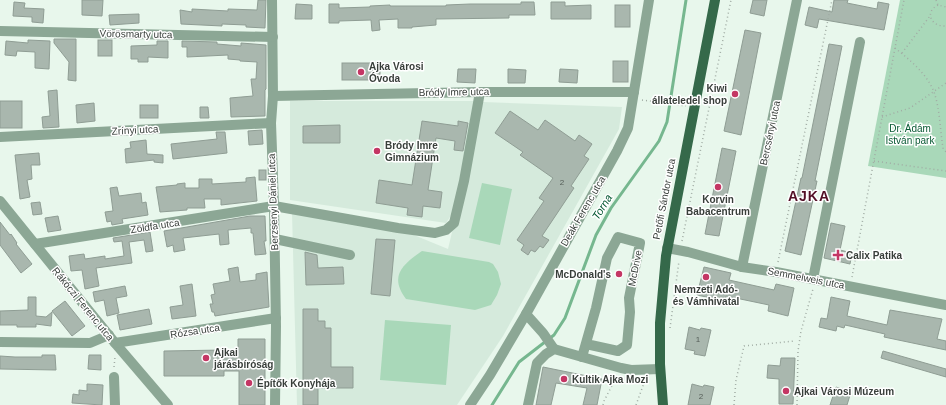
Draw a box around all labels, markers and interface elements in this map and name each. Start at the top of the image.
street label: Vörösmarty utca [100,28,173,40]
place label: Ajka Városi Óvoda [369,61,424,84]
marker: Ajka Városi Óvoda [356,67,366,77]
place label: Kiwi állateledel shop [652,83,727,106]
street label: Bródy Imre utca [419,86,490,98]
marker: Kiwi állateledel shop [730,89,740,99]
street label: Bercsényi utca [758,99,782,166]
park label: Dr. Ádám István park [886,122,935,146]
street label: Zrínyi utca [111,123,159,137]
place label: Bródy Imre Gimnázium [385,140,439,163]
marker: Bródy Imre Gimnázium [372,146,382,156]
street label: Berzsenyi Dániel utca [266,153,280,251]
street label: Petőfi Sándor utca [651,157,677,240]
street label: Deák Ferenc utca [559,174,608,248]
house number: 2 [560,178,565,187]
marker: Korvin Babacentrum [713,182,723,192]
district label: AJKA [788,188,830,204]
water label: Torna [590,192,614,222]
place label: Korvin Babacentrum [686,194,750,217]
street label: Zöldfa utca [130,217,181,235]
street label: McDrive [626,249,644,287]
marker: Calix Patika [833,250,843,260]
place label: Calix Patika [846,250,903,261]
street label: Rákóczi Ferenc utca [50,265,116,343]
street label: Semmelweis utca [766,265,846,291]
place label: McDonald's [555,269,611,280]
marker: McDonald's [614,269,624,279]
marker: Nemzeti Adó- és Vámhivatal [701,272,711,282]
place label: Nemzeti Adó- és Vámhivatal [673,284,740,307]
street label: Rózsa utca [169,322,221,340]
house number: 1 [696,335,701,344]
place label: Ajkai járásbíróság [213,347,273,370]
marker: Ajkai járásbíróság [201,353,211,363]
marker: Kultik Ajka Mozi [559,374,569,384]
place label: Kultik Ajka Mozi [572,374,649,385]
place label: Építők Konyhája [257,377,336,389]
marker: Építők Konyhája [244,378,254,388]
marker: Ajkai Városi Múzeum [781,386,791,396]
place label: Ajkai Városi Múzeum [794,386,894,397]
house number: 2 [699,392,704,401]

